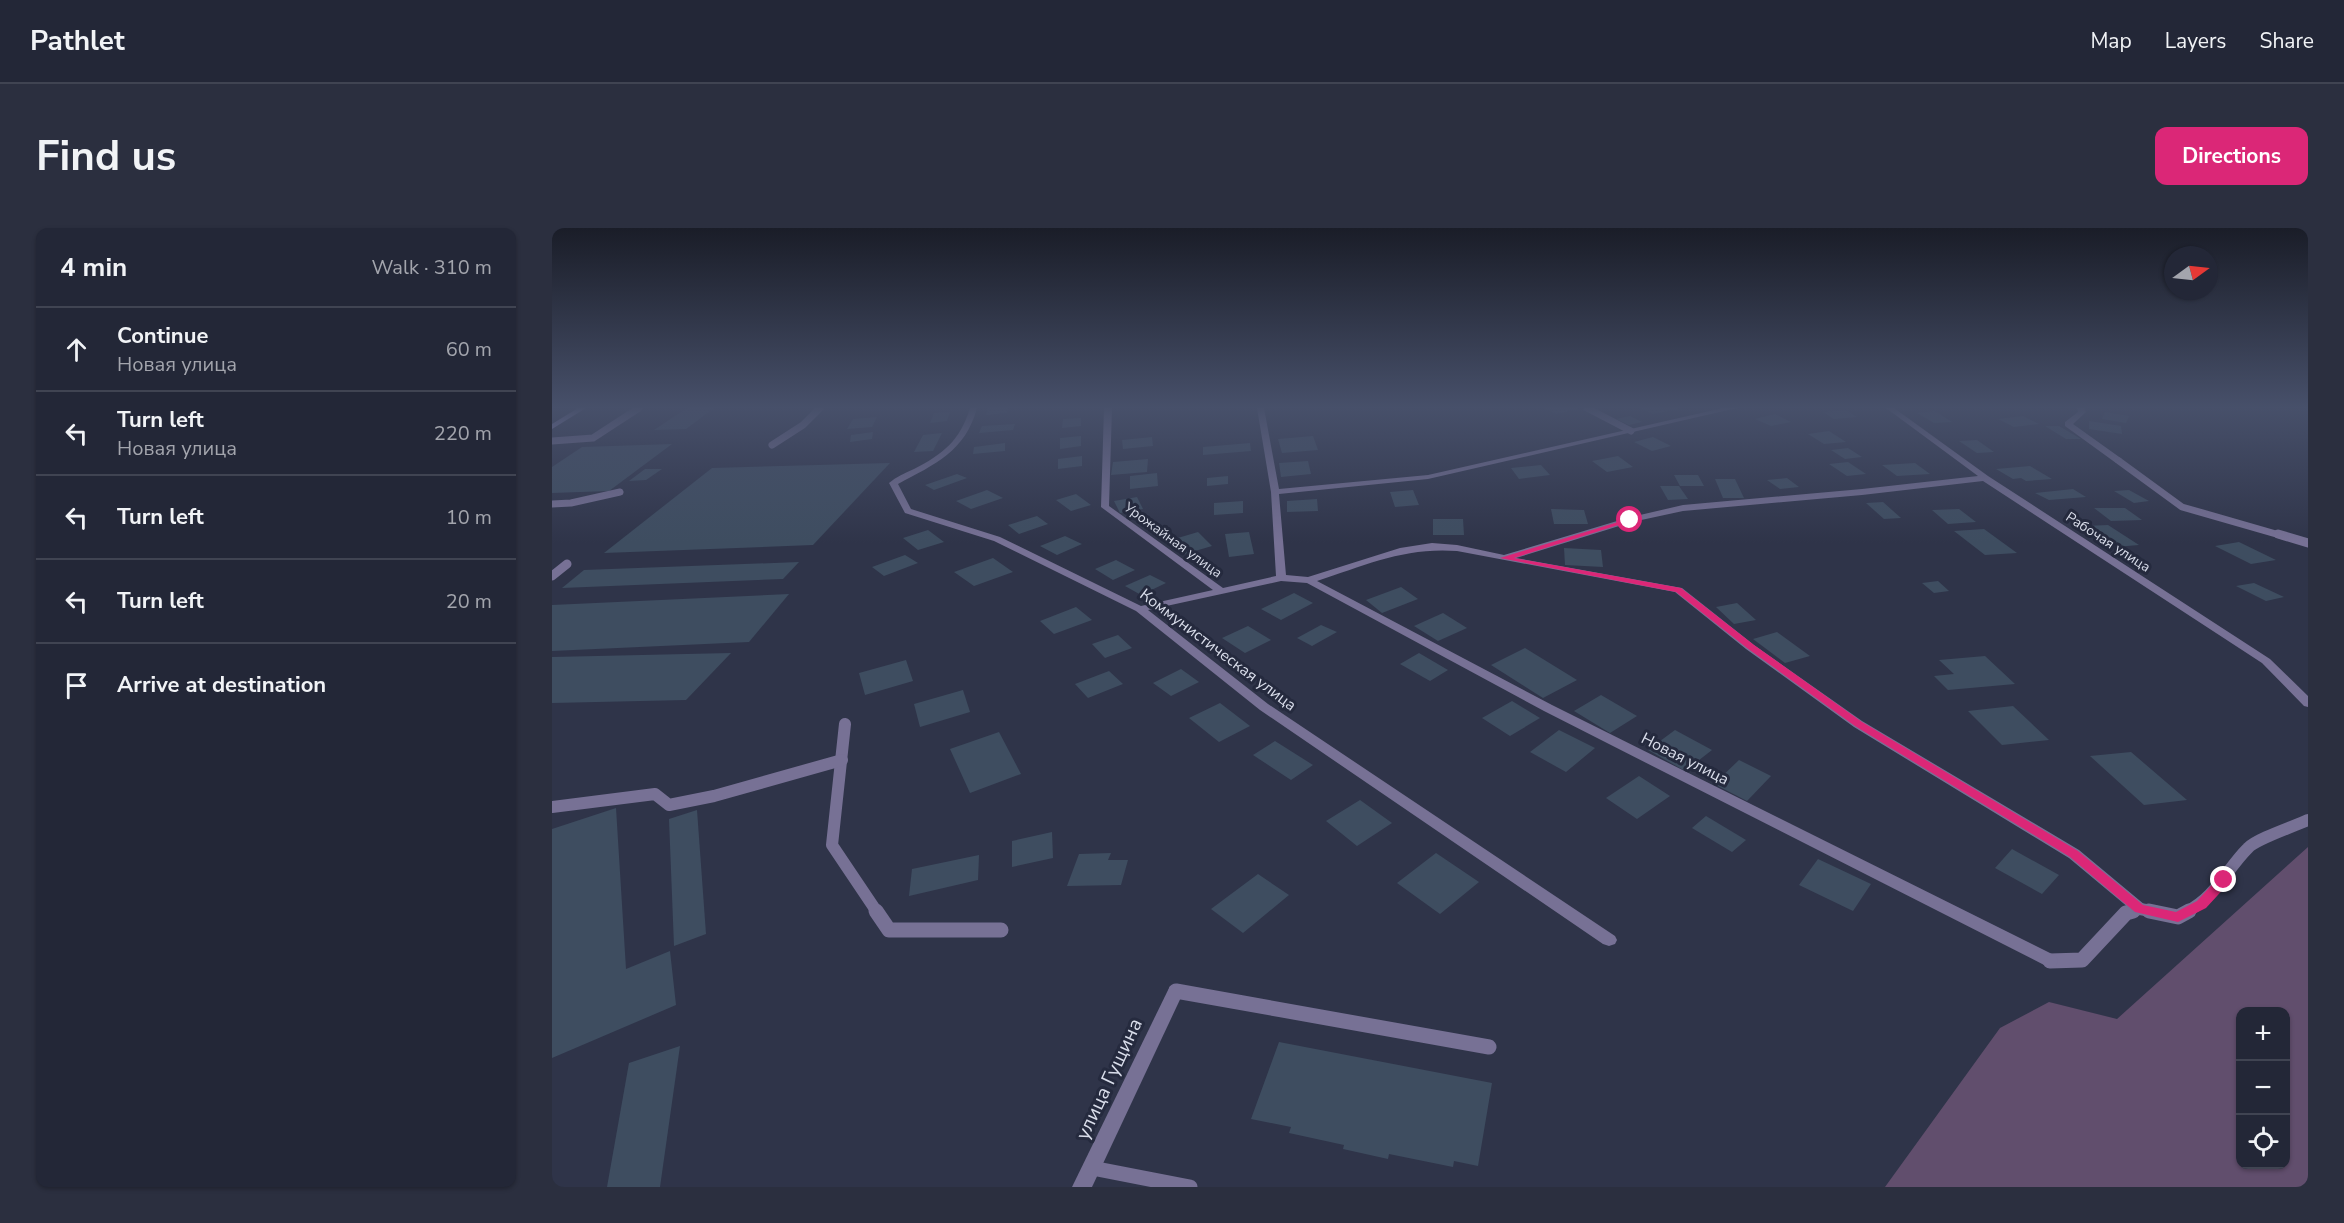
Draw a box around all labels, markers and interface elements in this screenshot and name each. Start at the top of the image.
text: Pathlet [30,22,125,60]
text: Map [2090,27,2132,55]
text: Layers [2165,27,2226,55]
text: Share [2259,27,2314,55]
button: Directions [2155,127,2308,185]
text: Find us [36,128,176,185]
north arrow [2164,246,2218,300]
text: 4 min [60,250,127,285]
text: Walk · 310 m [372,254,492,281]
text: Continue [117,321,208,351]
icon: ahead [60,333,93,366]
text: 60 m [446,336,492,363]
text: Новая улица [117,351,237,378]
text: Turn left [117,405,204,435]
icon: left [60,417,93,450]
text: 220 m [434,420,492,447]
text: Новая улица [117,435,237,462]
street label: Урожайная улица [1119,497,1226,582]
icon: left [60,501,93,534]
text: Turn left [117,502,204,532]
text: 10 m [446,504,492,531]
route start [1616,506,1642,532]
street label: Рабочая улица [2062,507,2154,577]
street label: Коммунистическая улица [1135,584,1301,716]
icon: left [60,585,93,618]
text: Turn left [117,586,204,616]
text: 20 m [446,588,492,615]
icon: arrive [60,669,93,702]
text: Arrive at destination [117,670,326,700]
street label: Новая улица [1637,727,1733,791]
route end [2210,866,2236,892]
map controls [2236,1007,2290,1169]
button: + [2236,1007,2290,1061]
street label: улица Гущина [1069,1014,1149,1144]
button: − [2236,1061,2290,1115]
button: locate [2236,1115,2290,1169]

